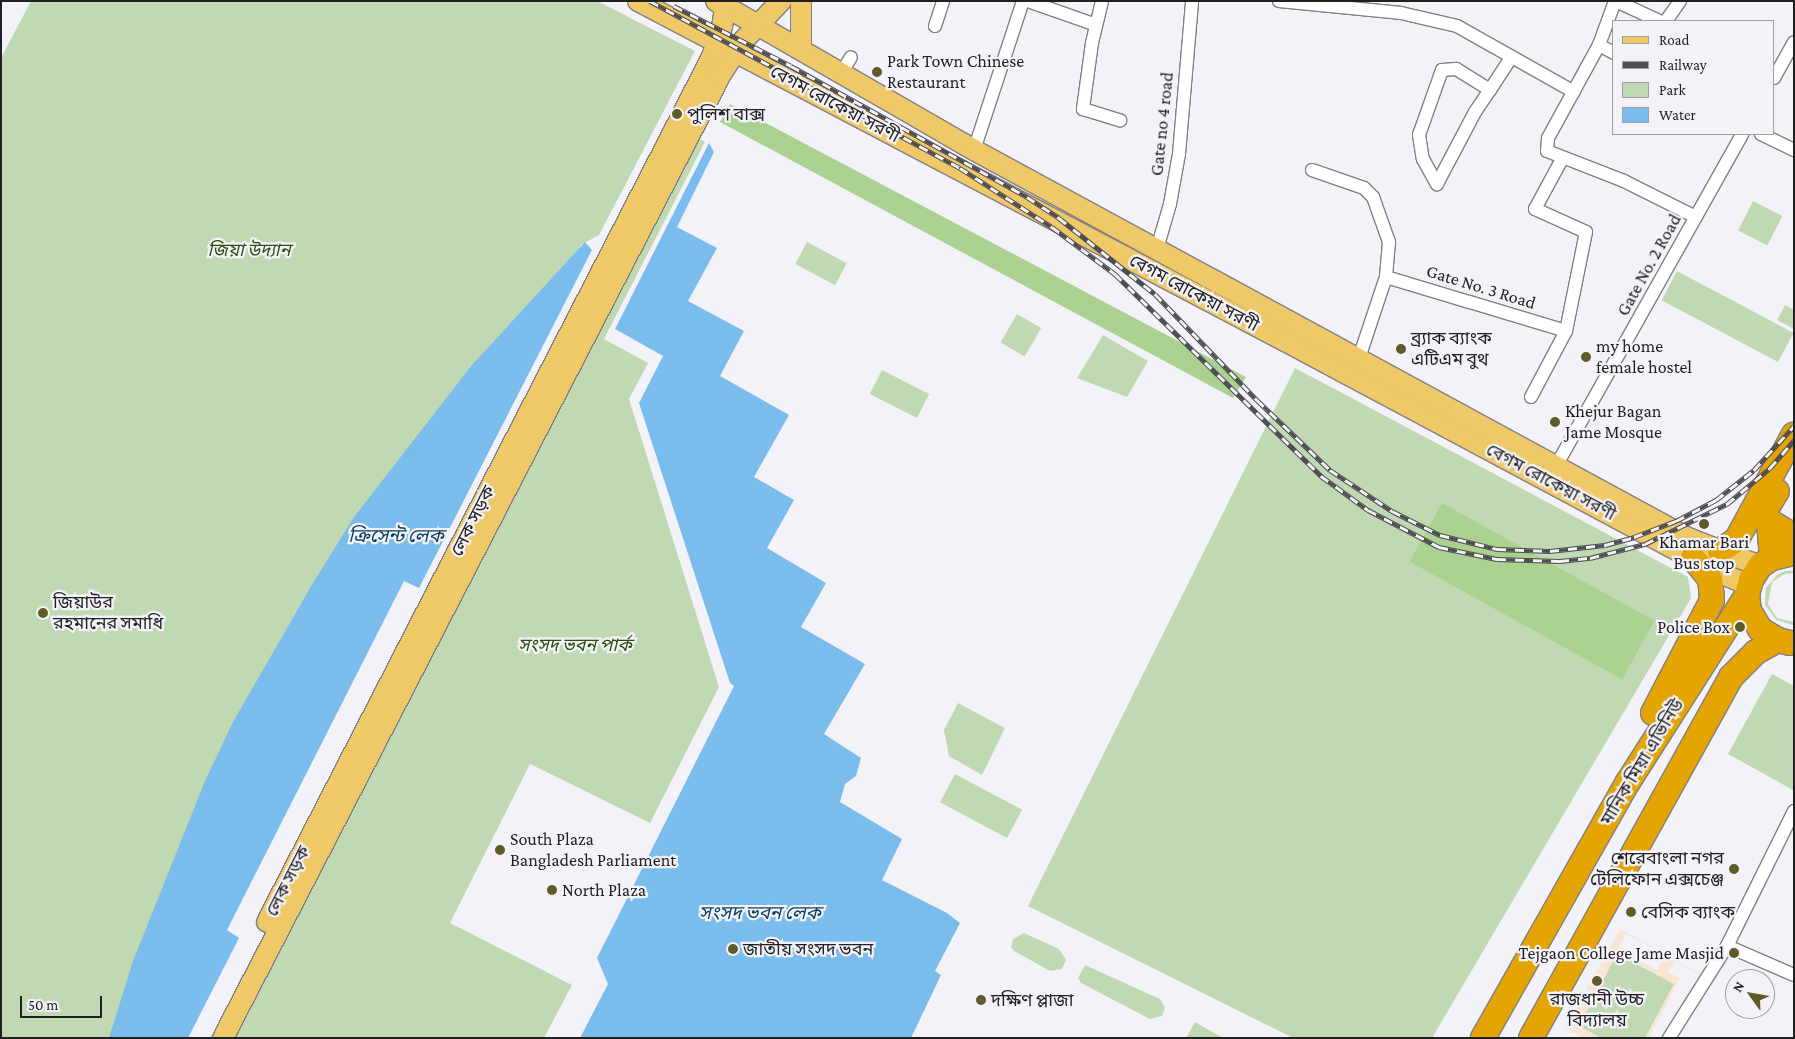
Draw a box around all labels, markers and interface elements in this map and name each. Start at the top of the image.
legend [1612,20,1775,135]
text: Road [1659,32,1689,48]
place label: Park Town Chinese Restaurant [887,51,1024,94]
text: Railway [1659,57,1707,73]
street label: বেগম রোকেয়া সরণী [767,61,903,147]
marker: Park Town Chinese Restaurant [871,66,883,78]
street label: Gate no 4 road [1146,71,1178,177]
text: Park [1659,82,1686,98]
place label: পুলিশ বাক্স [687,103,765,125]
text: Water [1659,107,1696,123]
marker: পুলিশ বাক্স [671,108,683,120]
street label: Gate No. 2 Road [1612,210,1686,320]
park label: জিয়া উদ্যান [208,239,290,261]
street label: বেগম রোকেয়া সরণী [1126,250,1262,336]
street label: Gate No. 3 Road [1424,260,1538,314]
place label: ব্র্যাক ব্যাংক এটিএম বুথ [1411,328,1492,370]
place label: my home female hostel [1596,336,1692,378]
marker: ব্র্যাক ব্যাংক এটিএম বুথ [1395,343,1407,355]
marker: my home female hostel [1580,351,1592,363]
place label: Khejur Bagan Jame Mosque [1565,401,1662,444]
marker: Khejur Bagan Jame Mosque [1549,416,1561,428]
street label: বেগম রোকেয়া সরণী [1483,439,1619,525]
street label: লেক সড়ক [446,482,500,560]
marker: Khamar Bari Bus stop [1698,518,1710,530]
water label: ক্রিসেন্ট লেক [348,525,444,547]
place label: Khamar Bari Bus stop [1659,532,1749,574]
place label: জিয়াউর রহমানের সমাধি [53,592,163,634]
marker: জিয়াউর রহমানের সমাধি [37,607,49,619]
place label: Police Box [1657,616,1730,638]
marker: Police Box [1734,621,1746,633]
park label: সংসদ ভবন পার্ক [518,634,632,656]
street label: মানিক মিয়া এভিনিউ [1596,695,1688,829]
place label: South Plaza Bangladesh Parliament [510,829,676,872]
street label: লেক সড়ক [261,842,315,920]
marker: South Plaza Bangladesh Parliament [494,844,506,856]
place label: শেরেবাংলা নগর টেলিফোন এক্সচেঞ্জ [1590,848,1724,891]
marker: শেরেবাংলা নগর টেলিফোন এক্সচেঞ্জ [1728,863,1740,875]
place label: North Plaza [562,879,646,901]
marker: North Plaza [546,884,558,896]
place label: বেসিক ব্যাংক [1641,901,1735,923]
water label: সংসদ ভবন লেক [699,902,821,924]
marker: বেসিক ব্যাংক [1625,906,1637,918]
place label: জাতীয় সংসদ ভবন [743,938,873,960]
place label: Tejgaon College Jame Masjid [1519,942,1724,964]
marker: জাতীয় সংসদ ভবন [727,943,739,955]
marker: Tejgaon College Jame Masjid [1728,947,1740,959]
north arrow [1725,969,1775,1019]
marker: রাজধানী উচ্চ বিদ্যালয় [1591,975,1603,987]
text: N [1729,978,1747,995]
scale bar [22,986,105,1018]
place label: দক্ষিণ প্লাজা [991,989,1073,1011]
place label: রাজধানী উচ্চ বিদ্যালয় [1550,989,1644,1032]
marker: দক্ষিণ প্লাজা [975,994,987,1006]
text: 50 m [28,997,58,1013]

